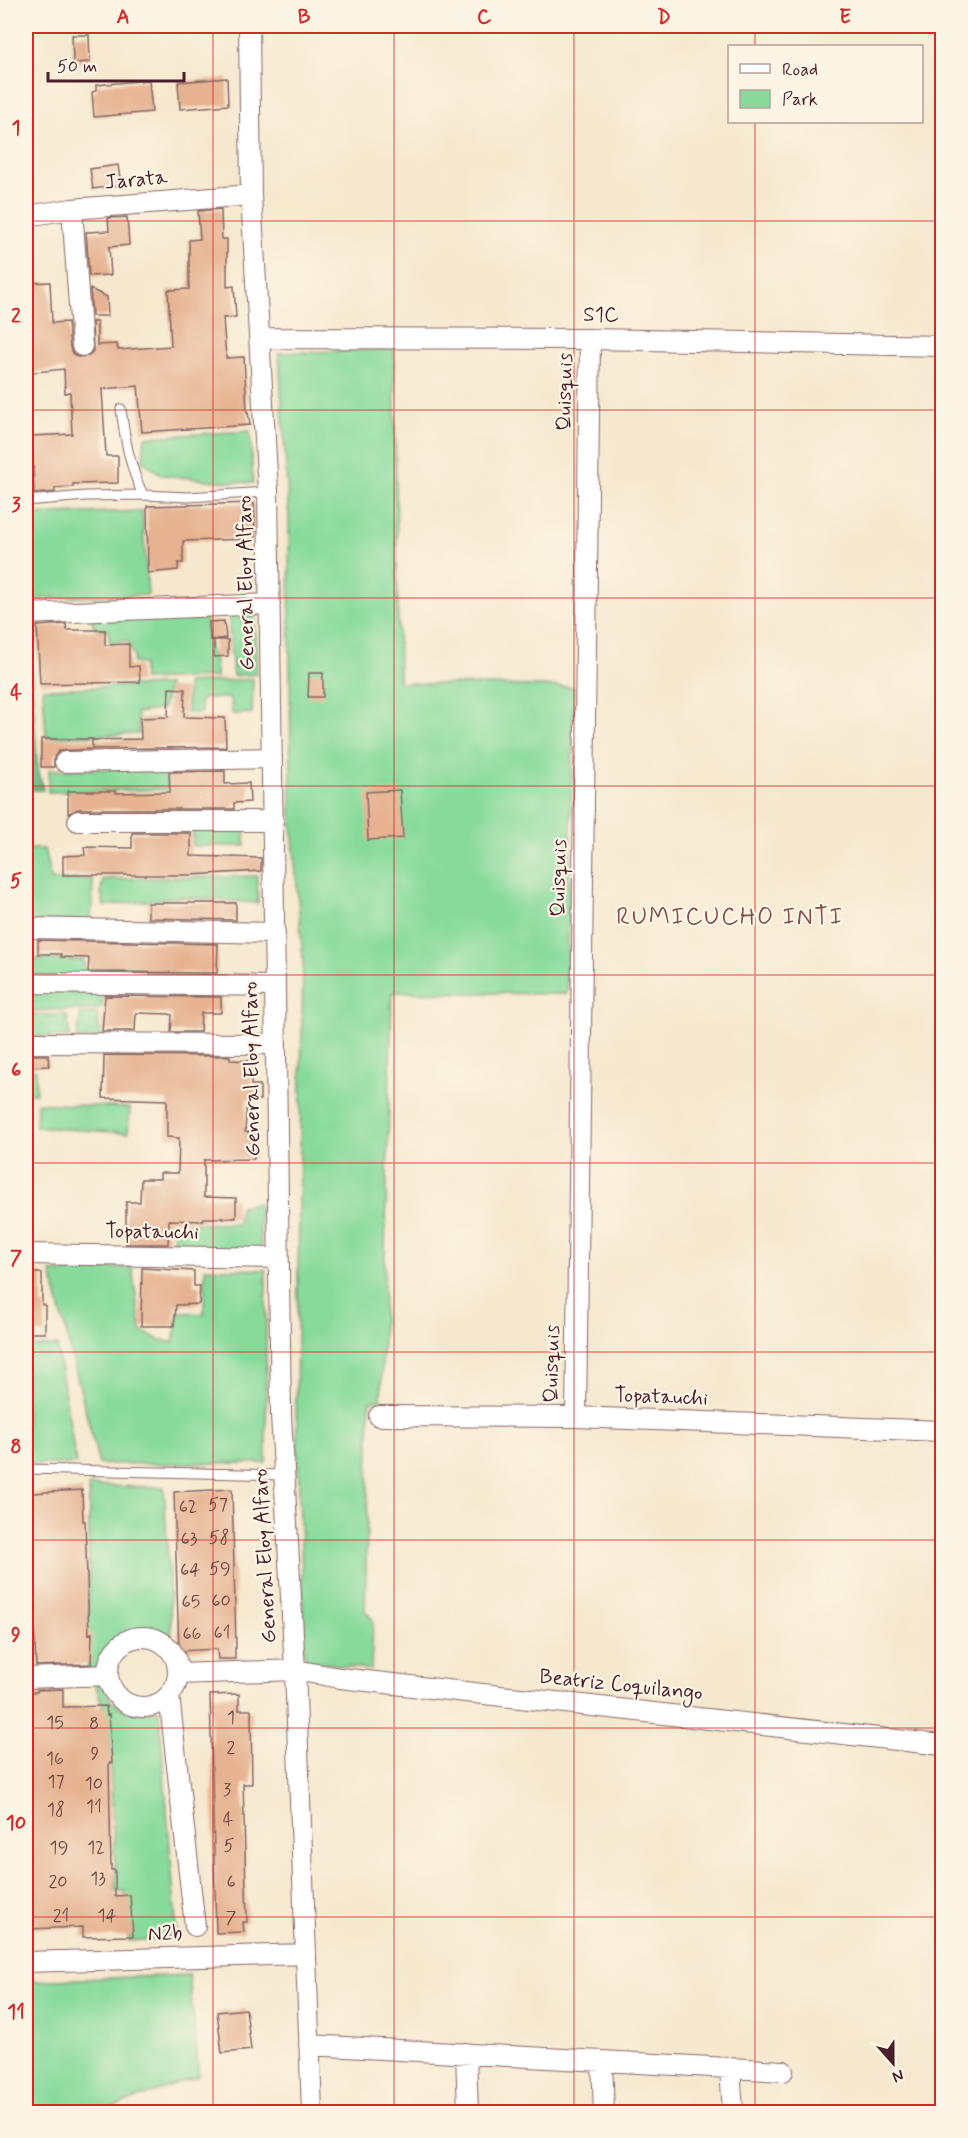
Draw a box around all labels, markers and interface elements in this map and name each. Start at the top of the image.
text: A [116,4,130,31]
text: B [298,4,311,31]
text: C [477,4,492,31]
text: D [657,4,671,31]
text: E [839,4,851,31]
scale bar [48,45,184,83]
legend [728,45,923,123]
text: 50 m [57,55,97,79]
text: Road [782,58,818,82]
text: Park [782,88,818,112]
text: 1 [12,115,20,142]
street label: Jarata [104,163,169,197]
street label: S1C [583,301,619,329]
text: 2 [11,303,21,330]
street label: Quisquis [550,353,580,431]
text: 3 [11,492,21,519]
street label: General Eloy Alfaro [230,495,262,671]
text: 4 [10,680,22,707]
street label: Quisquis [544,839,574,917]
text: 5 [10,868,22,895]
district label: RUMICUCHO INTI [616,902,844,933]
street label: General Eloy Alfaro [236,981,268,1157]
text: 6 [11,1057,21,1084]
street label: Topatauchi [105,1217,199,1247]
text: 7 [10,1245,22,1272]
street label: Quisquis [537,1325,567,1403]
street label: Topatauchi [614,1381,709,1413]
text: 8 [10,1434,22,1461]
street label: General Eloy Alfaro [246,1468,284,1644]
house number: 57 [208,1493,228,1517]
house number: 62 [179,1495,197,1519]
house number: 58 [209,1526,229,1550]
house number: 63 [181,1527,198,1551]
house number: 59 [209,1557,231,1581]
house number: 64 [180,1558,200,1582]
house number: 60 [211,1589,231,1613]
house number: 65 [182,1590,200,1614]
house number: 61 [214,1621,230,1645]
text: 9 [11,1622,21,1649]
house number: 66 [182,1622,202,1646]
street label: Beatriz Coquilango [538,1663,704,1708]
house number: 1 [227,1706,235,1730]
house number: 15 [46,1711,64,1735]
house number: 8 [89,1712,99,1736]
house number: 2 [227,1736,236,1760]
house number: 9 [91,1742,100,1766]
house number: 16 [46,1747,64,1771]
house number: 17 [47,1770,65,1794]
house number: 10 [85,1772,103,1796]
house number: 3 [223,1778,231,1802]
house number: 11 [86,1795,102,1819]
house number: 18 [47,1798,65,1822]
house number: 4 [223,1808,233,1832]
text: 10 [6,1810,26,1837]
house number: 5 [224,1834,235,1858]
house number: 19 [50,1836,68,1860]
house number: 12 [87,1836,105,1860]
house number: 13 [90,1867,106,1891]
house number: 20 [48,1870,68,1894]
house number: 6 [226,1870,236,1894]
house number: 21 [53,1904,69,1928]
house number: 14 [98,1904,117,1928]
house number: 7 [226,1906,237,1930]
street label: N2b [147,1919,183,1949]
text: 11 [7,1999,25,2026]
north arrow [863,2033,923,2093]
text: N [889,2064,907,2087]

